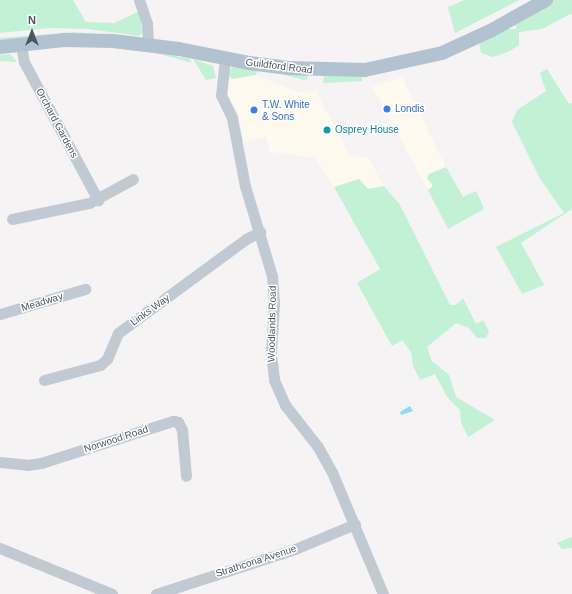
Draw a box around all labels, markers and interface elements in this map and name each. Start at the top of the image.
north arrow [12,12,52,52]
text: N [28,14,36,26]
street label: Guildford Road [245,56,313,76]
street label: Orchard Gardens [34,86,80,160]
place label: T.W. White & Sons [262,98,310,122]
place label: Londis [395,103,424,115]
marker: Londis [382,104,392,114]
marker: T.W. White & Sons [249,105,259,115]
place label: Osprey House [335,124,399,136]
marker: Osprey House [322,125,332,135]
street label: Woodlands Road [265,286,279,362]
street label: Meadway [20,290,64,314]
street label: Links Way [128,292,172,328]
street label: Norwood Road [82,423,150,455]
street label: Strathcona Avenue [214,542,298,580]

